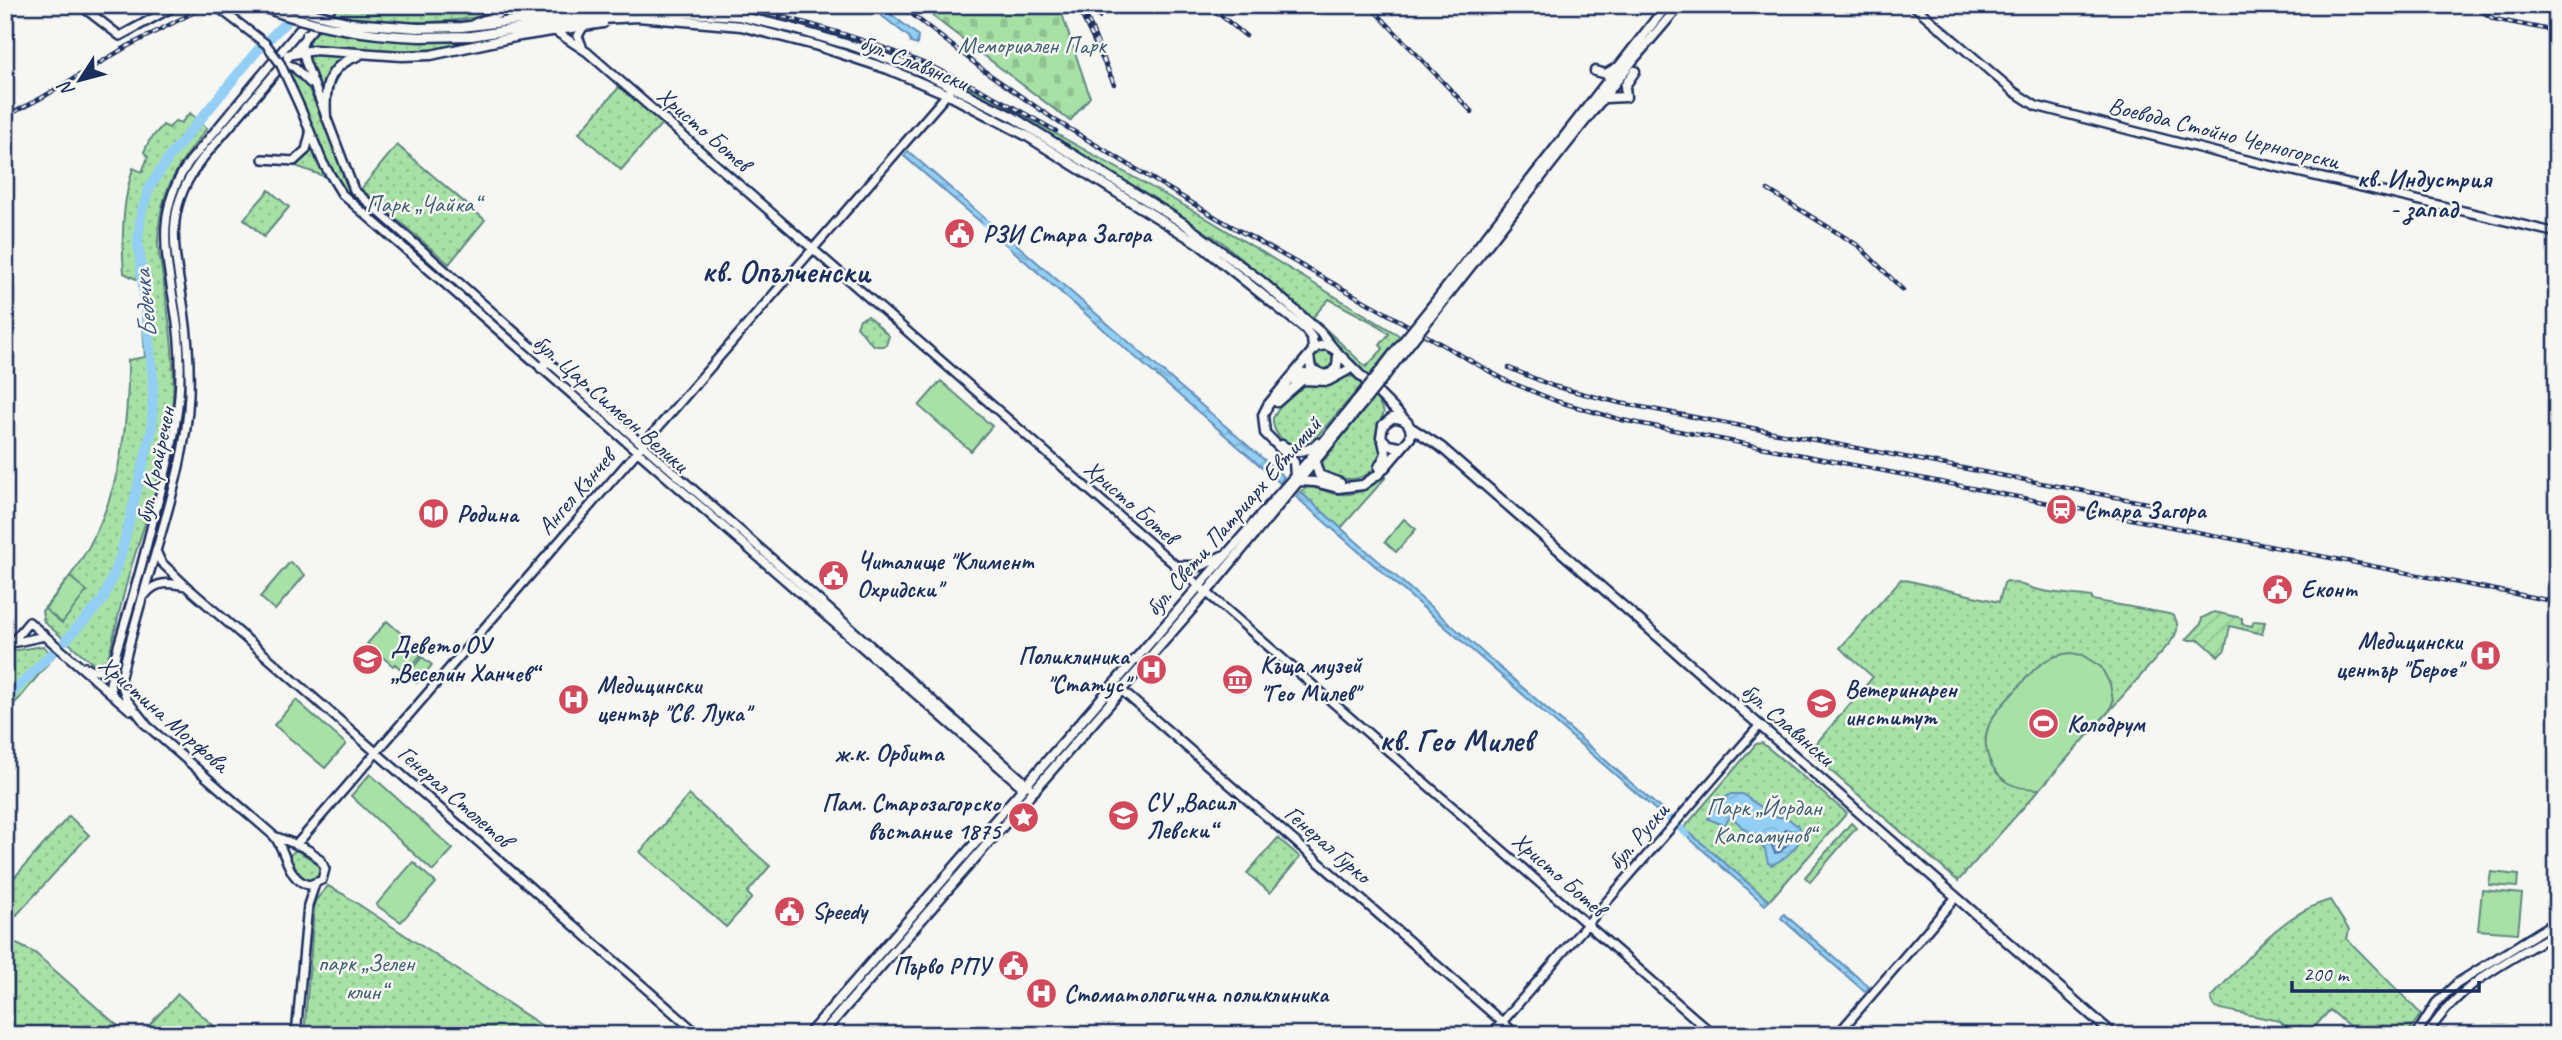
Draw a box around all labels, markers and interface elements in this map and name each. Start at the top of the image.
street label: бул. Славянски [856,27,974,98]
park label: Мемориален Парк [958,30,1108,60]
north arrow [46,46,116,116]
text: N [52,75,80,101]
street label: Христо Ботев [651,80,760,180]
street label: Воевода Стойно Черногорски [2106,90,2344,176]
district label: кв. Индустрия - запад [2357,162,2493,225]
park label: Парк „Чайка“ [366,189,486,219]
public building icon: РЗИ Стара Загора [943,217,977,251]
place label: РЗИ Стара Загора [983,219,1153,249]
district label: кв. Опълченски [702,251,872,292]
water label: Бедечка [125,265,165,340]
street label: бул. Цар Симеон Велики [527,327,697,480]
street label: бул. Крайречен [128,402,182,526]
street label: бул. Свети Патриарх Евтимий [1138,408,1329,622]
street label: Ангел Кънчев [531,440,624,541]
street label: Христо Ботев [1078,453,1187,553]
station icon: Стара Загора [2044,493,2078,527]
place label: Стара Загора [2084,495,2207,525]
library icon: Родина [417,497,451,531]
place label: Родина [457,499,520,529]
place label: Читалище "Климент Охридски" [857,546,1035,604]
public building icon: Читалище "Климент Охридски" [817,558,851,592]
public building icon: Еконт [2261,572,2295,606]
place label: Еконт [2301,574,2358,604]
place label: Медицински център "Берое" [2336,626,2467,684]
place label: Девето ОУ „Веселин Ханчев“ [391,630,543,688]
hospital icon: Медицински център "Берое" [2468,638,2502,672]
place label: Поликлиника "Статус" [1018,641,1134,699]
school or university icon: Девето ОУ „Веселин Ханчев“ [351,642,385,676]
street label: Христина Морфова [93,649,237,780]
place label: Къща музей "Гео Милев" [1260,650,1364,708]
hospital icon: Поликлиника "Статус" [1135,653,1169,687]
museum icon: Къща музей "Гео Милев" [1220,662,1254,696]
place label: Медицински център "Св. Лука" [597,670,755,728]
place label: Ветеринарен институт [1845,674,1958,732]
street label: бул. Славянски [1735,676,1842,774]
hospital icon: Медицински център "Св. Лука" [557,682,591,716]
school or university icon: Ветеринарен институт [1805,686,1839,720]
sports icon: Колодрум [2027,707,2061,741]
place label: Колодрум [2067,709,2146,739]
district label: кв. Гео Милев [1379,720,1539,761]
district label: ж.к. Орбита [834,736,945,769]
street label: Генерал Столетов [392,738,523,858]
place label: СУ „Васил Левски“ [1146,787,1237,845]
place label: Пам. Старозагорско въстание 1875 [822,788,1003,846]
park label: Парк „Йордан Капсамунов“ [1707,792,1824,850]
street label: бул. Руски [1600,795,1676,876]
street label: Генерал Гурко [1278,798,1379,891]
school or university icon: СУ „Васил Левски“ [1106,799,1140,833]
place icon: Пам. Старозагорско въстание 1875 [1006,800,1040,834]
street label: Христо Ботев [1506,825,1615,925]
public building icon: Speedy [772,894,806,928]
place label: Speedy [812,896,870,926]
park label: парк „Зелен клин“ [318,948,416,1006]
public building icon: Първо РПУ [996,949,1030,983]
scale bar [2292,949,2480,993]
place label: Първо РПУ [894,951,994,981]
text: 200 m [2303,961,2350,987]
hospital icon: Стоматологична поликлиника [1024,977,1058,1011]
place label: Стоматологична поликлиника [1064,979,1330,1009]

